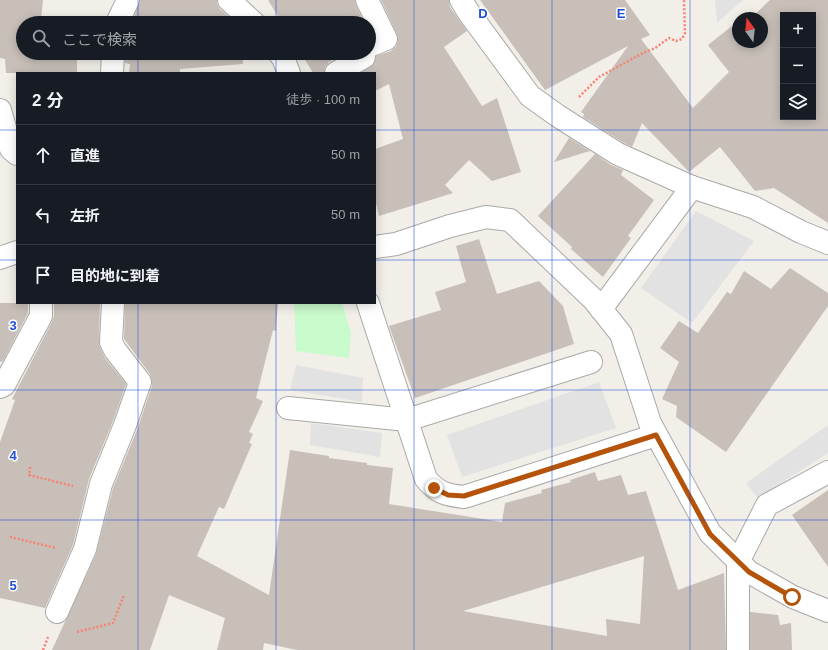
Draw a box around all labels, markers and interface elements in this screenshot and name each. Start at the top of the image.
text: D [478,6,488,21]
text: E [617,6,626,21]
north arrow [732,12,768,48]
map controls [780,12,816,120]
button: + [780,12,816,48]
search box [16,16,376,60]
icon: search [30,27,52,49]
text: ここで検索 [62,31,137,48]
button: − [780,48,816,84]
button: layers [780,84,816,120]
text: 2 分 [32,91,63,110]
text: 徒歩 · 100 m [286,92,360,107]
icon: ahead [32,144,54,166]
text: 直進 [70,147,100,164]
text: 50 m [331,147,360,162]
icon: left [32,204,54,226]
text: 左折 [70,207,100,224]
text: 50 m [331,207,360,222]
icon: arrive [32,264,54,286]
text: 目的地に到着 [70,267,160,284]
text: 3 [9,318,17,333]
text: 4 [9,448,17,463]
route end [425,479,443,497]
text: 5 [9,578,17,593]
route start [783,588,801,606]

